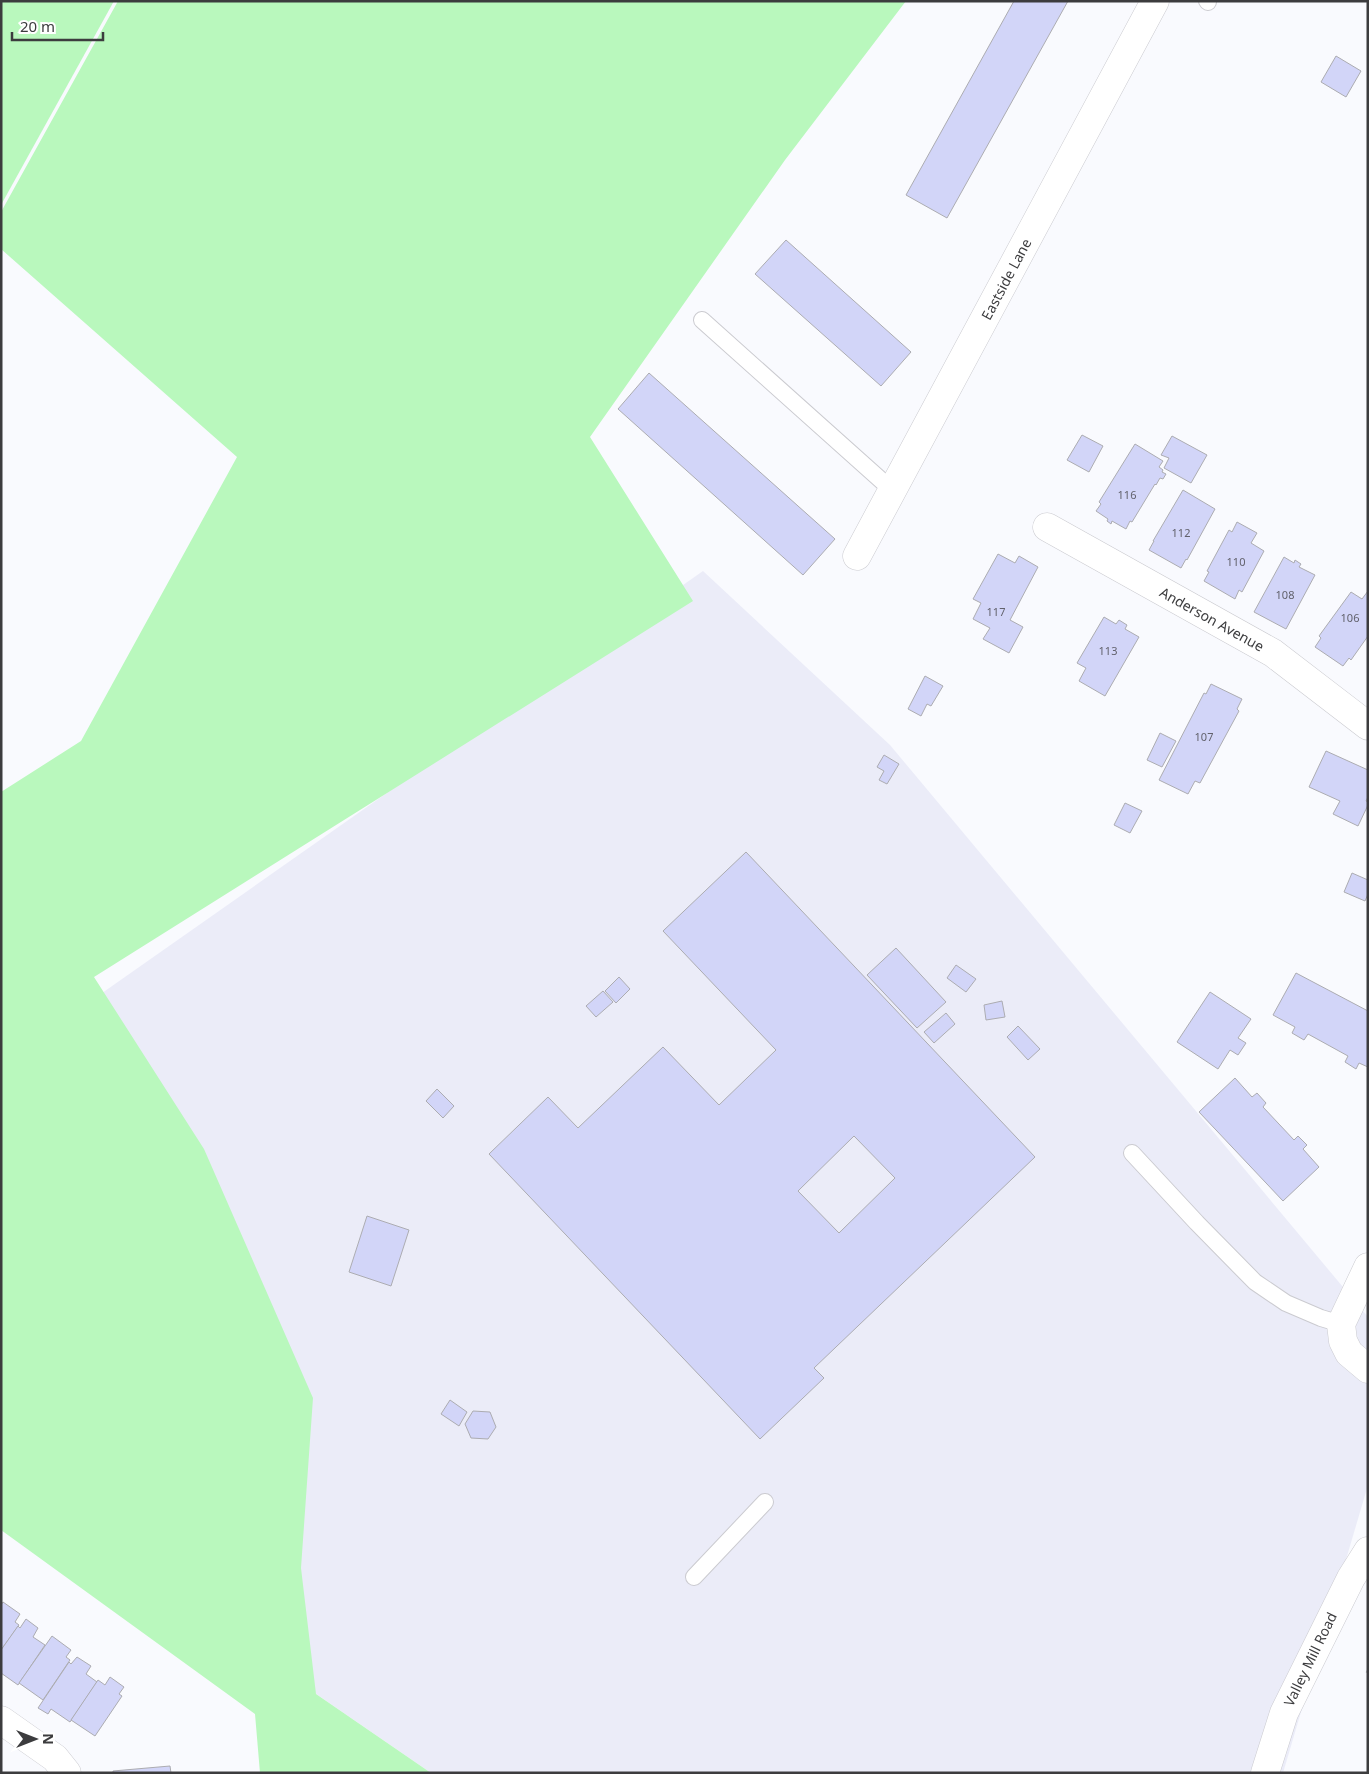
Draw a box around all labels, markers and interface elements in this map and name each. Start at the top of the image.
scale bar [12,10,104,42]
text: 20 m [20,16,55,36]
street label: Eastside Lane [977,235,1035,323]
house number: 116 [1118,487,1136,502]
house number: 112 [1172,525,1190,540]
house number: 110 [1227,554,1245,569]
street label: Anderson Avenue [1156,582,1268,656]
house number: 108 [1276,587,1294,602]
house number: 117 [987,604,1005,619]
house number: 106 [1341,610,1359,625]
house number: 113 [1099,643,1117,658]
house number: 107 [1195,729,1213,744]
street label: Valley Mill Road [1279,1609,1341,1709]
north arrow [10,1714,60,1764]
text: N [39,1733,58,1745]

